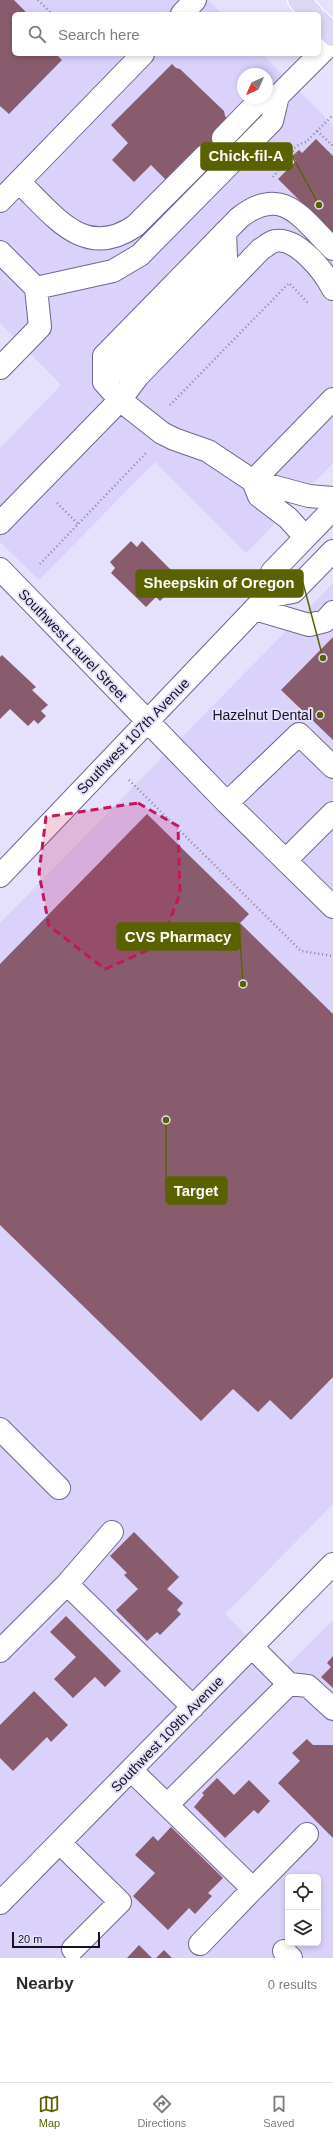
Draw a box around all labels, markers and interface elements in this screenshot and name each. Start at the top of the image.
search box [12,12,321,56]
icon: search [26,23,48,45]
text: Search here [58,26,140,43]
north arrow [237,68,273,104]
callout: Chick-fil-A [201,143,292,170]
text: Chick-fil-A [209,147,284,164]
callout: Sheepskin of Oregon [136,570,303,597]
text: Sheepskin of Oregon [144,574,294,591]
street label: Southwest Laurel Street [15,586,131,704]
street label: Southwest 107th Avenue [74,675,193,797]
place label: Hazelnut Dental [212,707,312,723]
marker: Hazelnut Dental [315,710,325,720]
callout: CVS Pharmacy [117,923,240,950]
text: CVS Pharmacy [125,928,232,945]
callout: Target [166,1177,227,1204]
text: Target [174,1182,218,1199]
street label: Southwest 109th Avenue [108,1673,227,1795]
map controls [285,1874,321,1946]
button: locate [285,1874,321,1910]
button: layers [285,1910,321,1946]
scale bar [12,1930,100,1949]
text: 20 m [18,1933,42,1945]
text: Nearby [16,1974,74,1993]
text: 0 results [268,1977,317,1992]
tab: Map [38,2093,60,2129]
tab: Directions [137,2093,186,2129]
tab: Saved [263,2093,294,2129]

